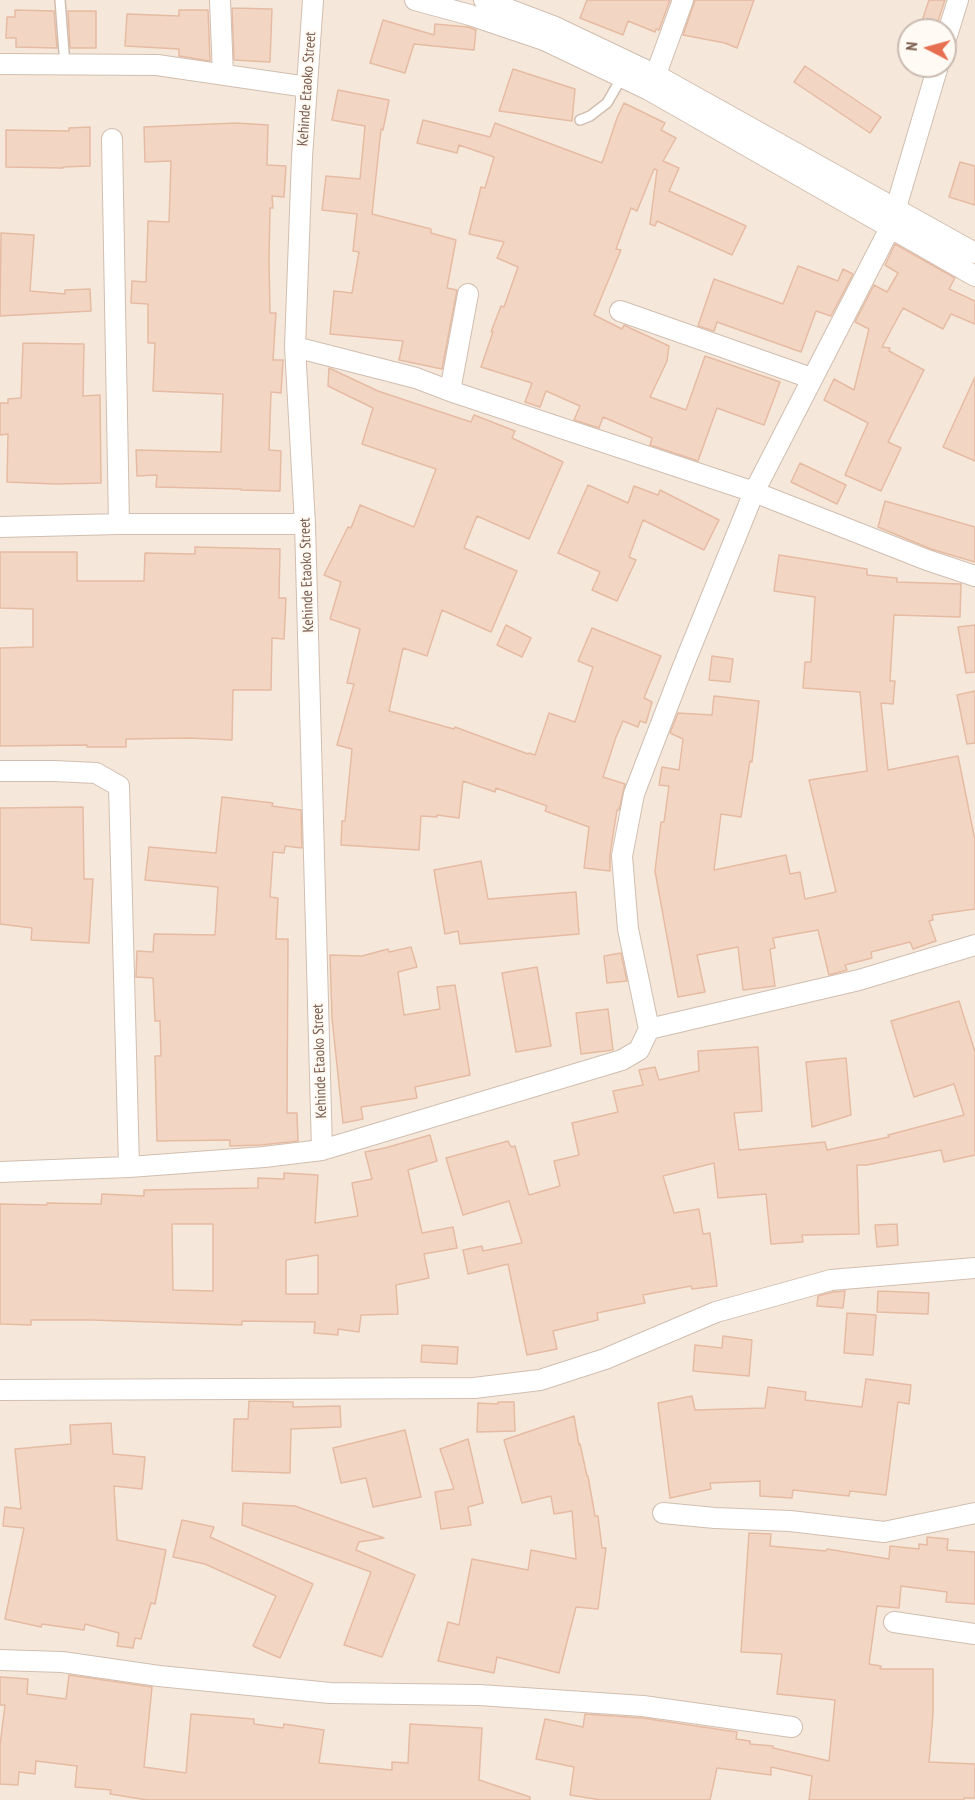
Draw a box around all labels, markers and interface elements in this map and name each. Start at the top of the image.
north arrow [897,18,957,78]
street label: Kehinde Etaoko Street [294,31,320,147]
text: N [901,41,921,52]
street label: Kehinde Etaoko Street [296,517,318,633]
street label: Kehinde Etaoko Street [309,1003,331,1119]

